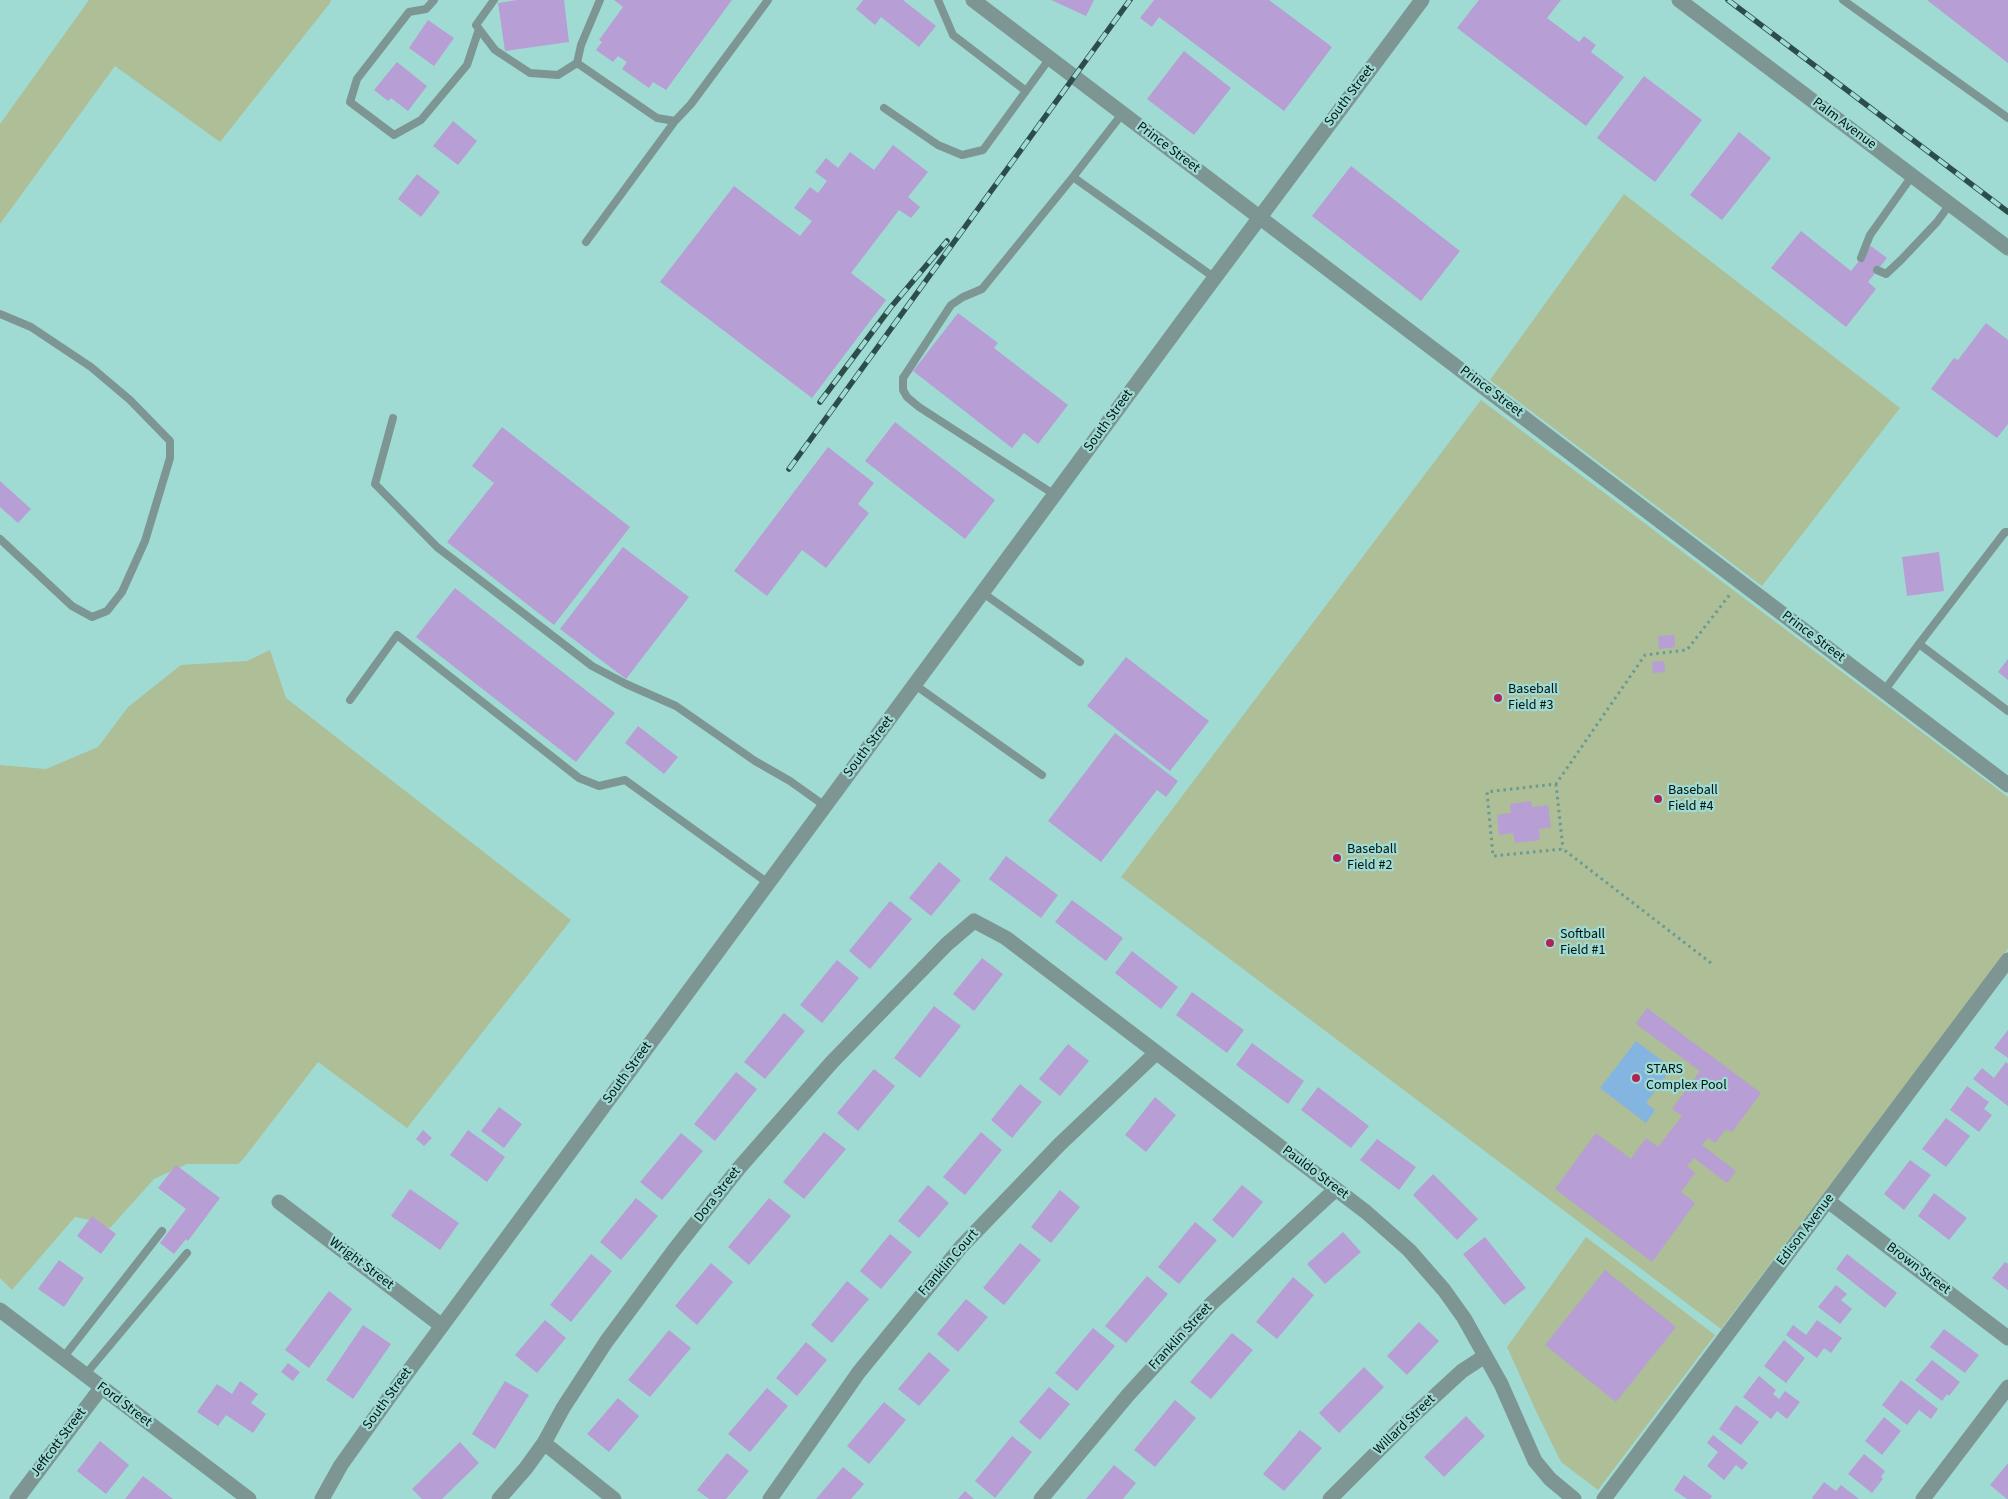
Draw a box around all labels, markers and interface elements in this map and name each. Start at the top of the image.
street label: South Street [1321,62,1379,130]
street label: Palm Avenue [1809,95,1879,153]
street label: Prince Street [1133,119,1203,177]
street label: Prince Street [1456,363,1526,421]
street label: South Street [1081,387,1137,455]
street label: Prince Street [1778,608,1848,666]
place label: Baseball Field #3 [1508,682,1558,714]
marker: Baseball Field #3 [1492,692,1504,704]
street label: South Street [840,713,898,781]
place label: Baseball Field #4 [1668,783,1718,816]
marker: Baseball Field #4 [1652,793,1664,805]
place label: Baseball Field #2 [1347,842,1397,874]
marker: Baseball Field #2 [1331,852,1343,864]
place label: Softball Field #1 [1560,927,1605,960]
marker: Softball Field #1 [1544,937,1556,949]
street label: South Street [600,1039,656,1107]
place label: STARS Complex Pool [1646,1062,1727,1094]
marker: STARS Complex Pool [1630,1072,1642,1084]
street label: Pauldo Street [1278,1143,1352,1203]
street label: Dora Street [691,1164,745,1226]
street label: Edison Avenue [1774,1191,1838,1269]
street label: Franklin Court [915,1226,983,1300]
street label: Wright Street [325,1234,397,1294]
street label: Brown Street [1883,1239,1953,1299]
street label: Franklin Street [1146,1300,1216,1374]
street label: South Street [360,1365,416,1433]
street label: Ford Street [93,1379,155,1431]
street label: Willard Street [1371,1392,1439,1458]
street label: Jeffcott Street [28,1405,90,1481]

